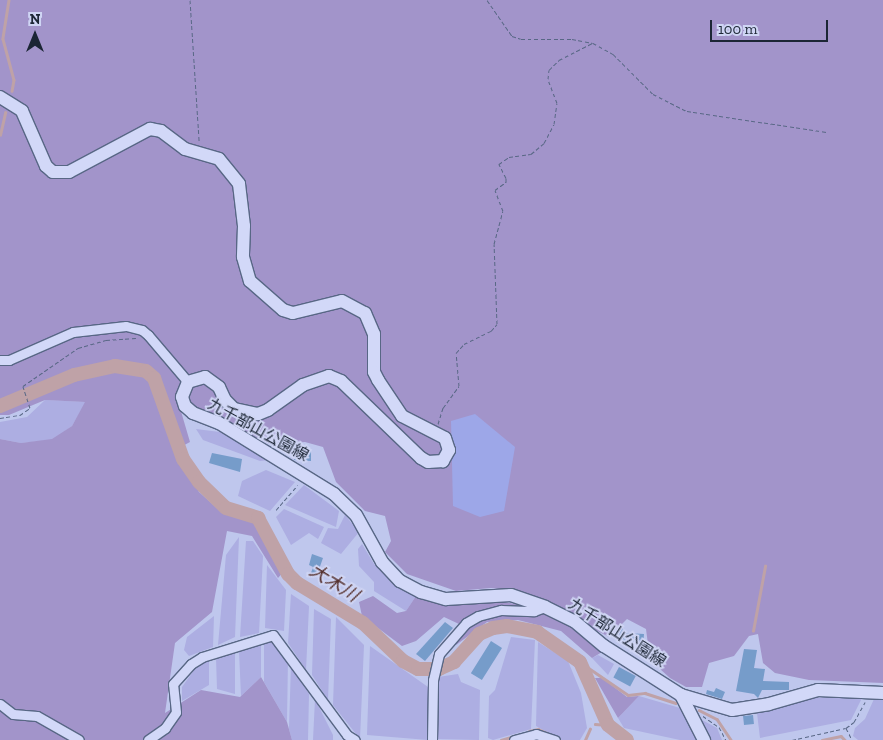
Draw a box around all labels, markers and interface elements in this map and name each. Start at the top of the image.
north arrow [10,10,60,60]
scale bar [713,10,830,42]
text: N [30,11,40,28]
text: 100 m [718,20,757,38]
street label: 九千部山公園線 [204,394,312,466]
water label: 大木川 [305,560,363,606]
street label: 九千部山公園線 [565,594,669,672]

